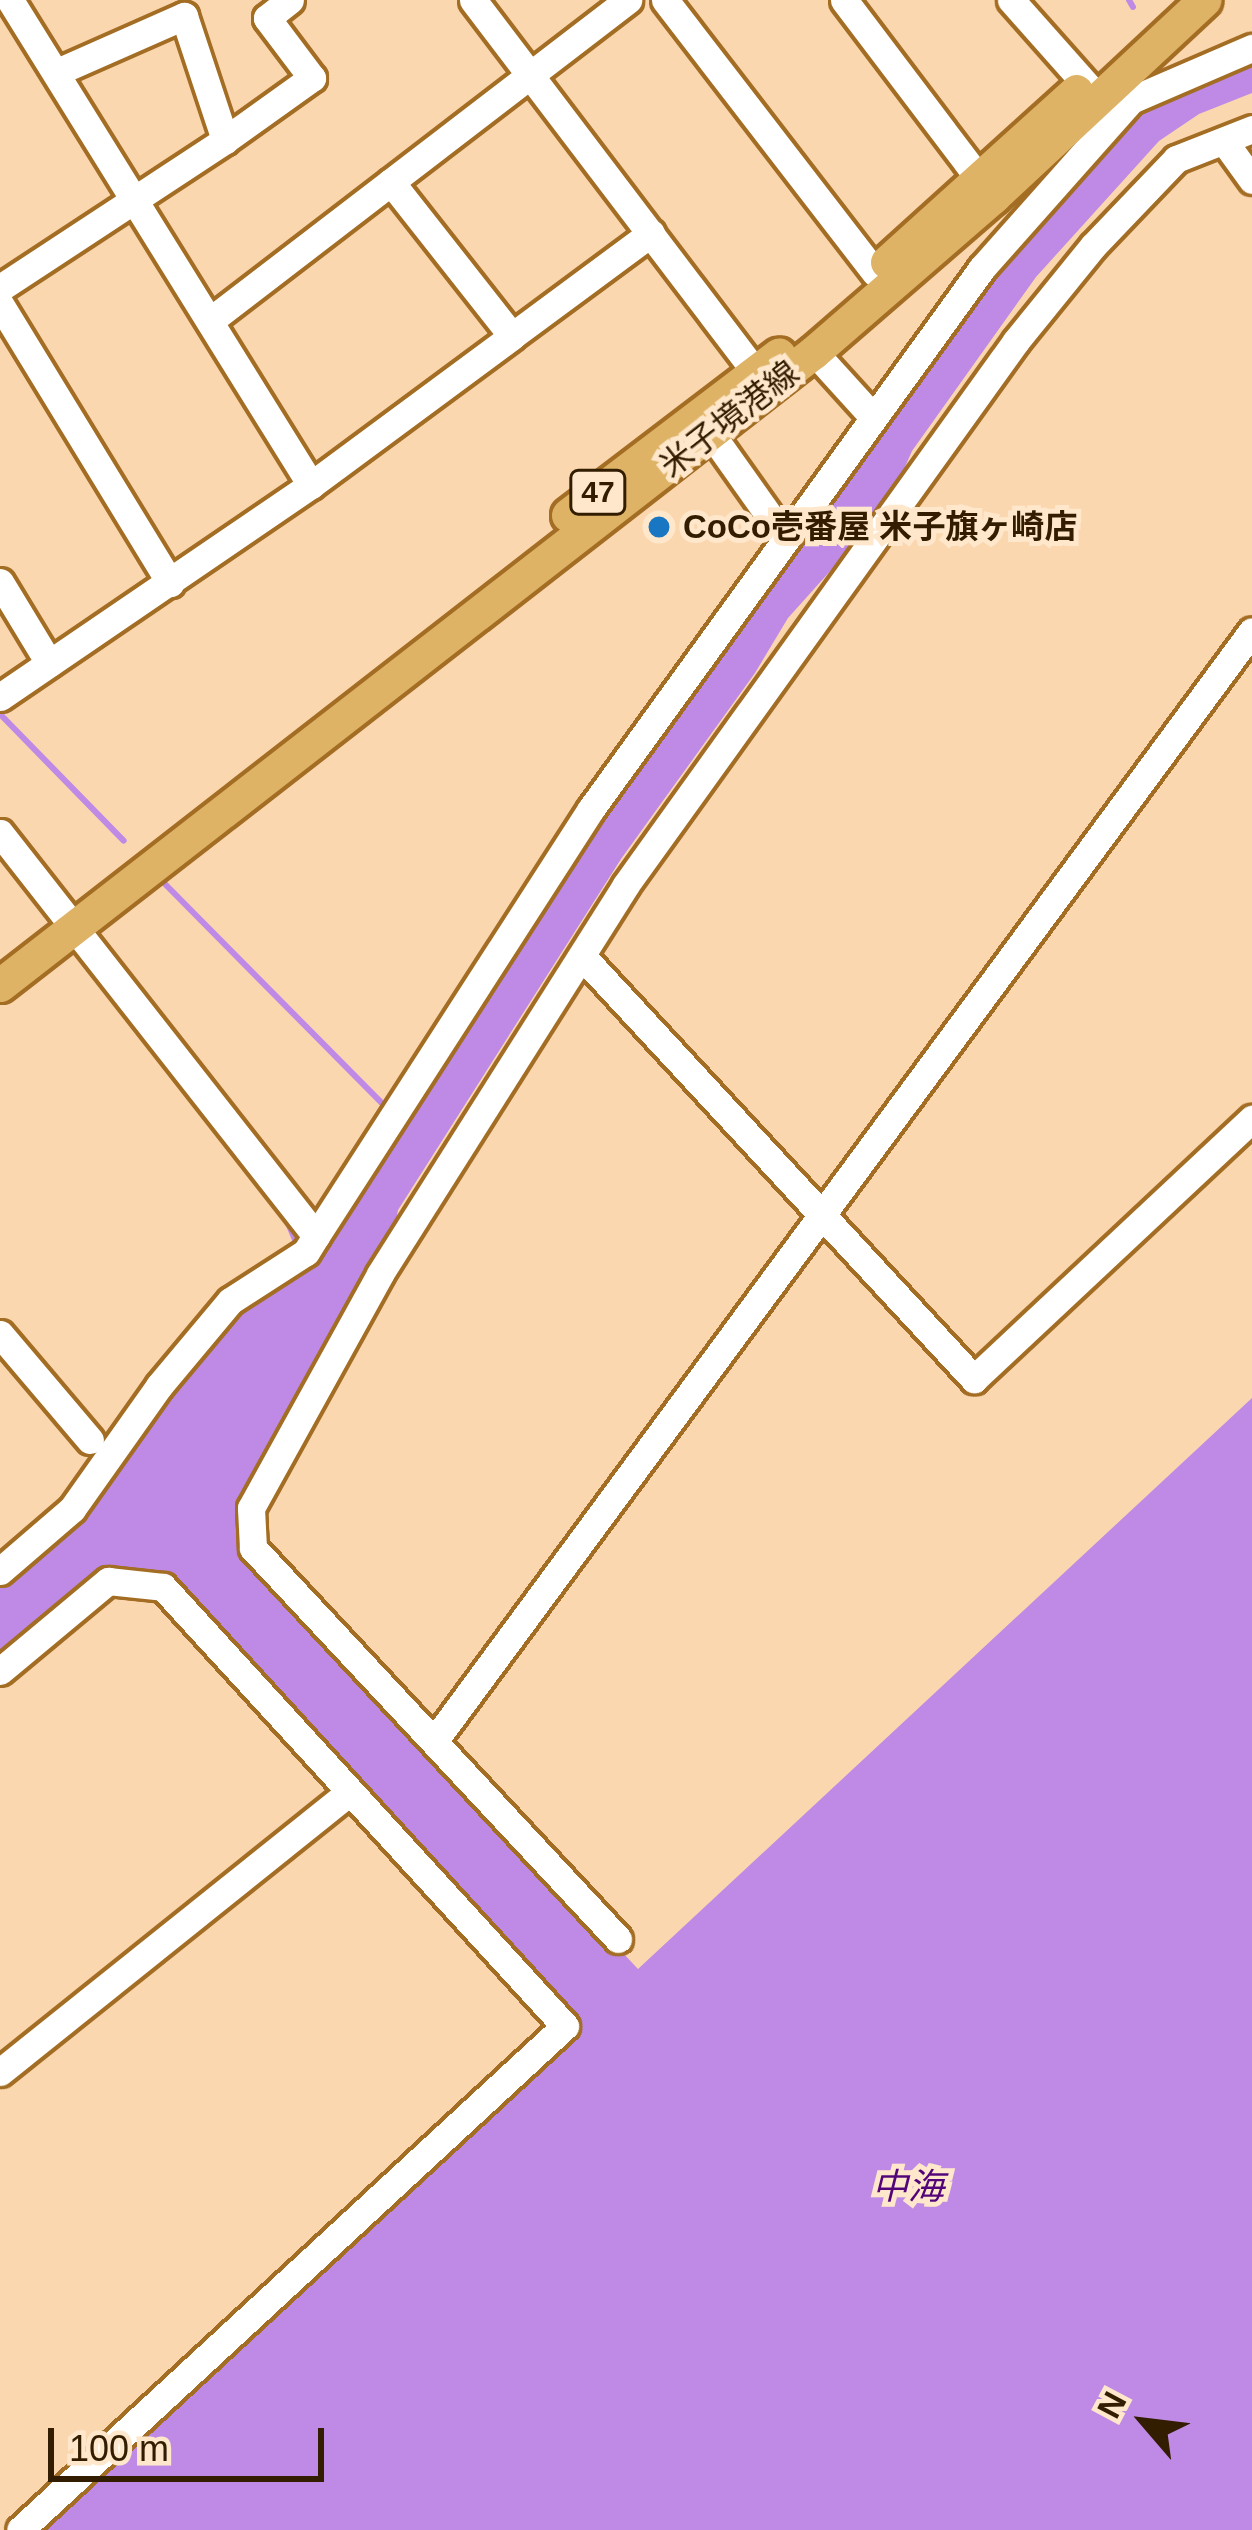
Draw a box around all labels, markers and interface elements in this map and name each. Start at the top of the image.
street label: 米子境港線 [652,353,806,485]
road number: 47 [568,468,628,516]
place label: CoCo壱番屋 米子旗ヶ崎店 [683,507,1077,547]
marker: CoCo壱番屋 米子旗ヶ崎店 [646,514,672,540]
water label: 中海 [872,2165,944,2209]
north arrow [1084,2362,1204,2482]
text: N [1090,2386,1134,2424]
scale bar [54,2404,330,2478]
text: 100 m [69,2428,169,2469]

